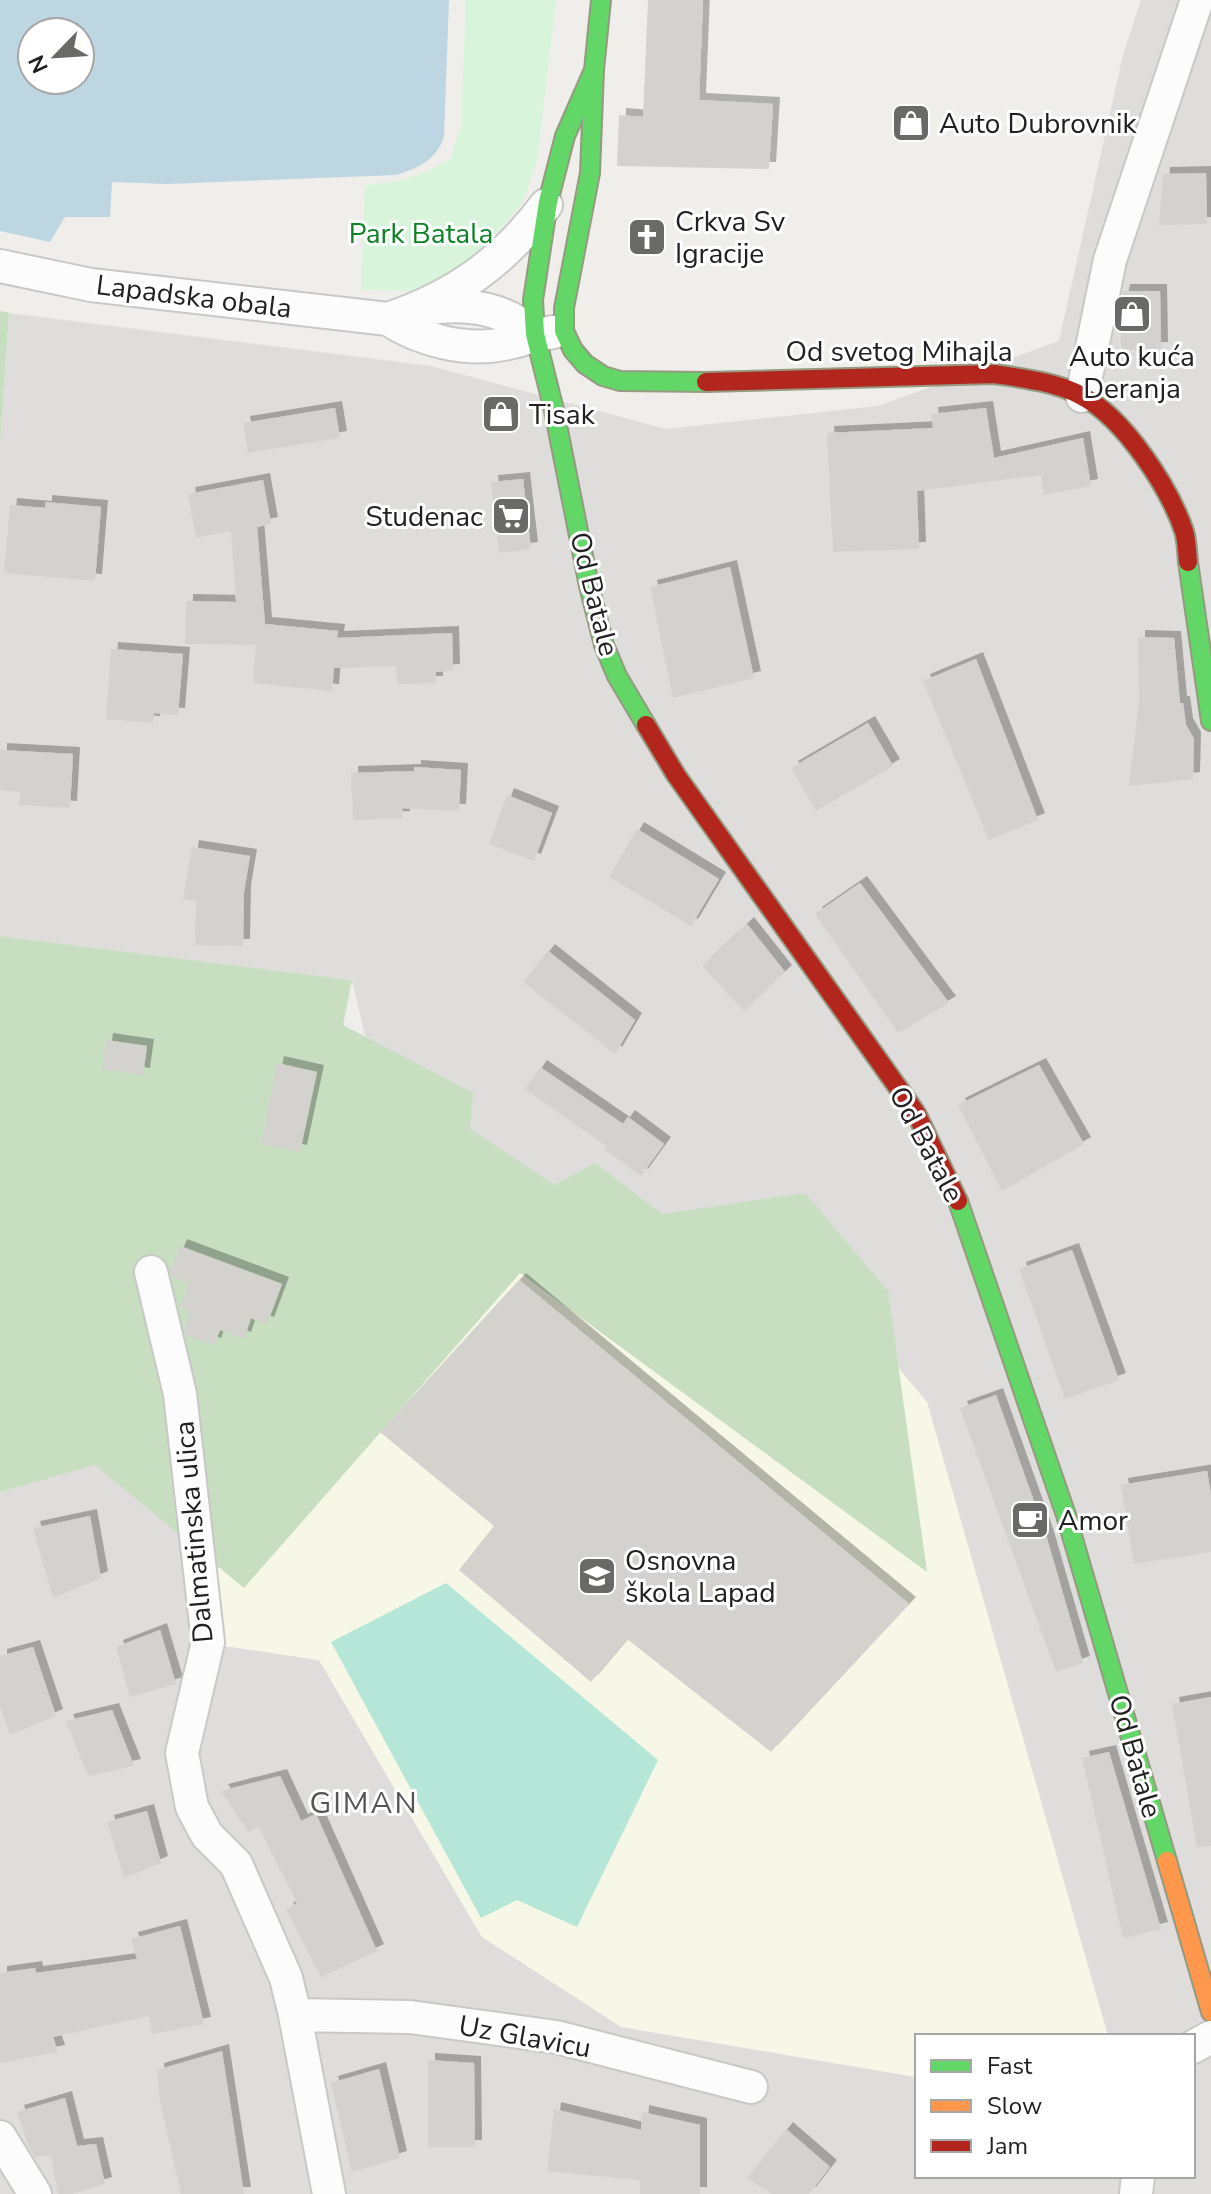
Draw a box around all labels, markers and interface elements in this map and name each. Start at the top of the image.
north arrow [16,16,96,96]
text: N [22,50,56,78]
shop icon: Auto Dubrovnik [890,102,932,144]
place label: Auto Dubrovnik [939,105,1137,143]
place label: Crkva Sv Igracije [675,203,786,273]
park label: Park Batala [349,215,493,253]
church icon: Crkva Sv Igracije [626,216,668,258]
street label: Lapadska obala [94,266,294,328]
shop icon: Auto kuća Deranja [1111,293,1153,335]
street label: Od svetog Mihajla [785,333,1013,371]
place label: Auto kuća Deranja [1069,338,1195,408]
shop icon: Tisak [480,393,522,435]
place label: Tisak [529,396,596,434]
supermarket icon: Studenac [490,495,532,537]
place label: Studenac [365,498,483,536]
street label: Od Batale [560,528,628,660]
street label: Od Batale [880,1080,973,1209]
street label: Dalmatinska ulica [165,1419,223,1644]
cafe icon: Amor [1009,1499,1051,1541]
place label: Amor [1058,1502,1128,1540]
place label: Osnovna škola Lapad [625,1542,776,1612]
school or university icon: Osnovna škola Lapad [576,1555,618,1597]
street label: Od Batale [1099,1690,1171,1822]
district label: GIMAN [309,1783,419,1824]
street label: Uz Glavicu [456,2007,594,2067]
legend [915,2034,1195,2178]
text: Fast [987,2050,1033,2082]
text: Slow [987,2090,1042,2122]
text: Jam [986,2130,1028,2162]

